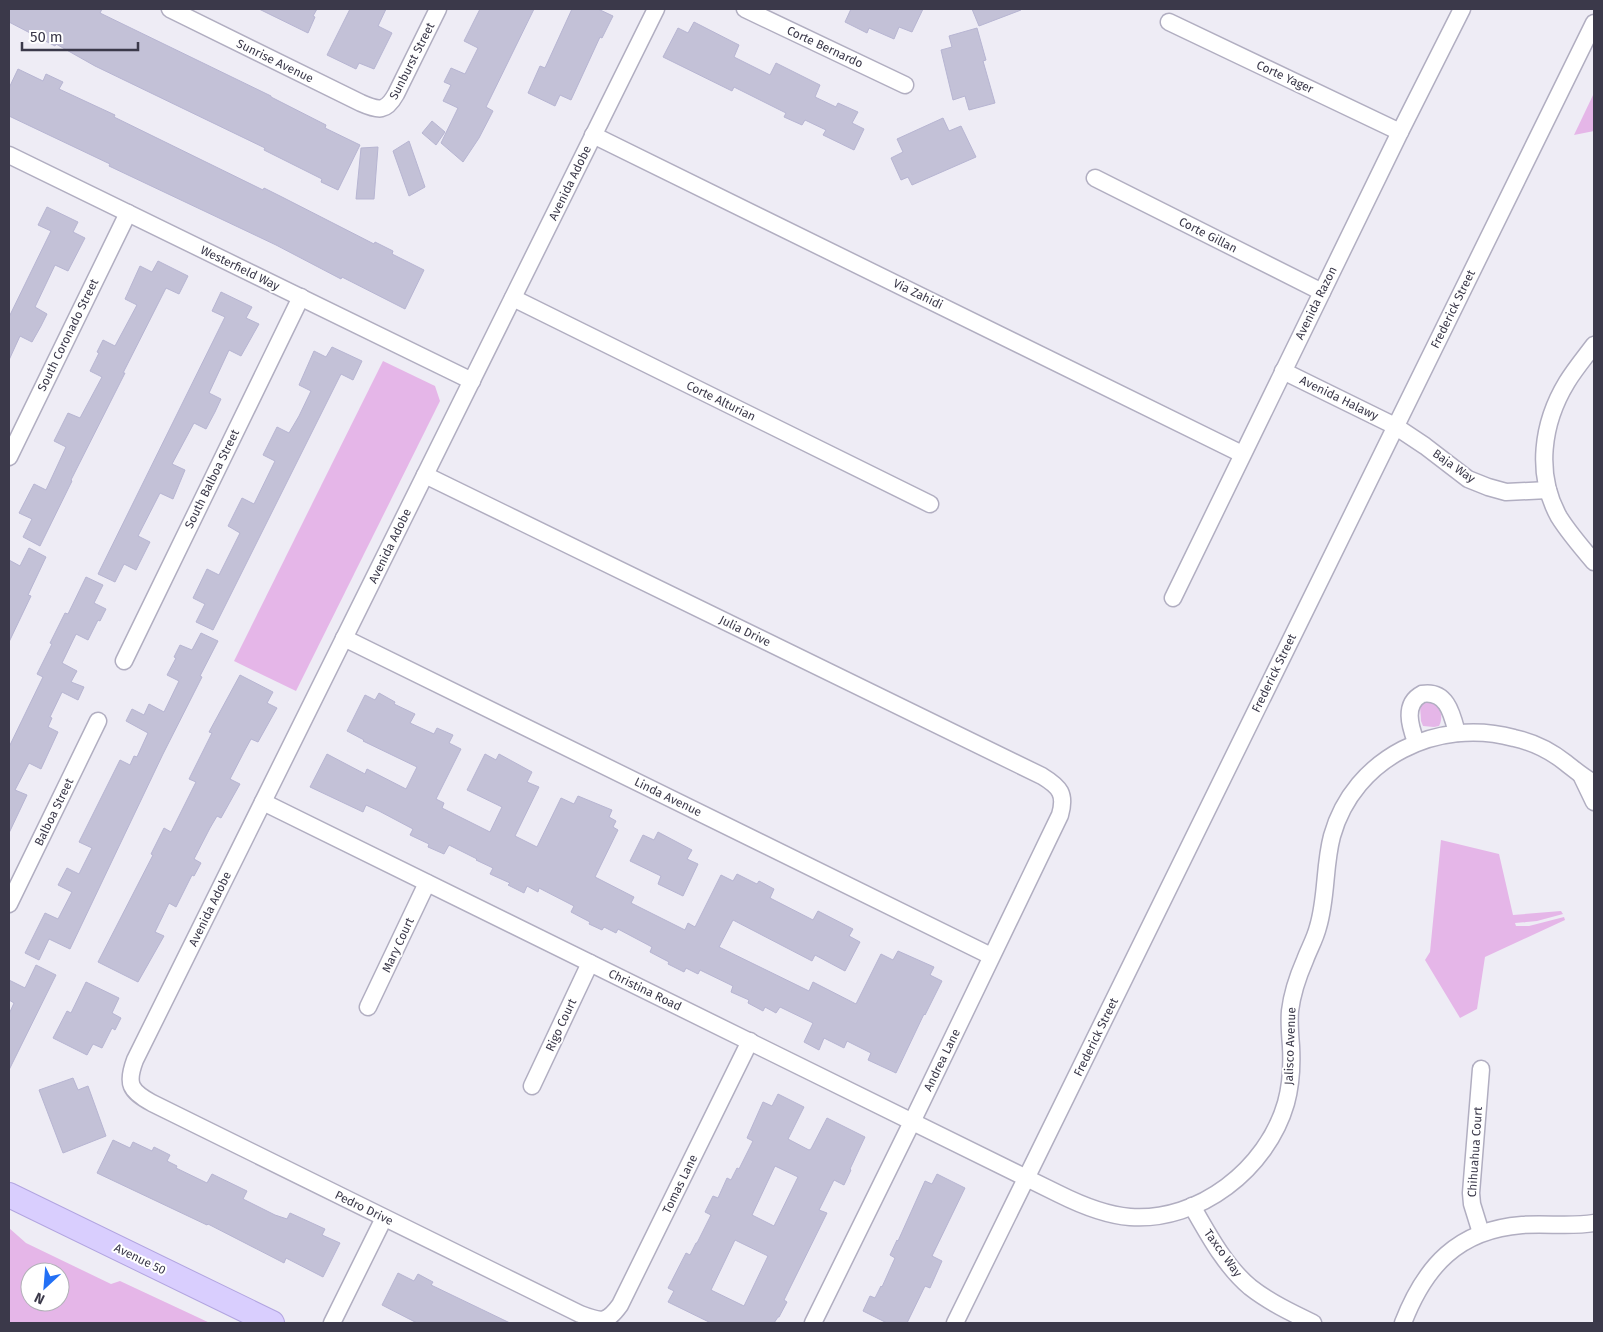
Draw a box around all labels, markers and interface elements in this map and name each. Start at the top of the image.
street label: Sunburst Street [387,19,438,102]
scale bar [22,20,139,52]
street label: Corte Bernardo [785,23,865,71]
text: 50 m [30,28,63,46]
street label: Sunrise Avenue [234,36,316,86]
street label: Corte Yager [1254,58,1316,96]
street label: Avenida Adobe [546,143,594,223]
street label: Corte Gillan [1177,214,1239,256]
street label: Westerfield Way [198,243,282,293]
street label: Avenida Razon [1292,264,1340,342]
street label: Frederick Street [1428,267,1478,351]
street label: South Coronado Street [35,276,102,393]
street label: Via Zahidi [891,276,945,312]
street label: Avenida Halawy [1297,373,1381,423]
street label: Corte Alturian [684,378,758,424]
street label: South Balboa Street [182,427,242,531]
street label: Baja Way [1430,446,1478,486]
street label: Avenida Adobe [366,506,414,586]
street label: Julia Drive [717,613,773,649]
street label: Frederick Street [1249,631,1299,715]
street label: Balboa Street [32,775,77,848]
street label: Linda Avenue [632,775,704,819]
street label: Avenida Adobe [186,869,234,949]
street label: Mary Court [379,915,417,975]
street label: Christina Road [606,966,684,1014]
street label: Frederick Street [1071,995,1121,1079]
street label: Rigo Court [543,996,580,1053]
street label: Jalisco Avenue [1282,1007,1298,1085]
street label: Andrea Lane [921,1027,963,1093]
street label: Chihuahua Court [1465,1106,1485,1198]
street label: Tomas Lane [660,1152,700,1216]
street label: Pedro Drive [333,1188,395,1228]
street label: Taxco Way [1201,1226,1245,1280]
street label: Avenue 50 [112,1240,168,1278]
north arrow [20,1262,70,1312]
text: N [32,1289,47,1308]

